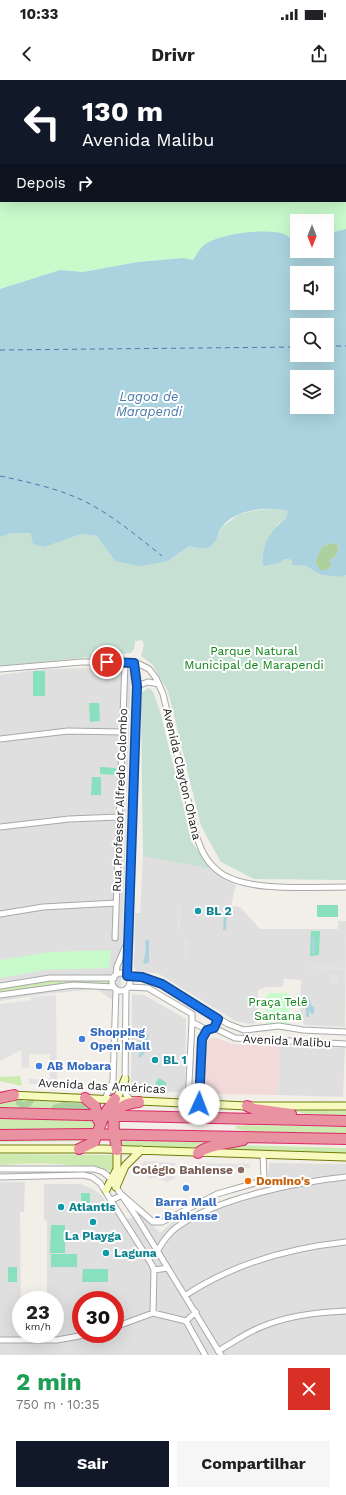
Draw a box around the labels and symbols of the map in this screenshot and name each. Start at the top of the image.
north arrow [290,214,334,258]
water label: Lagoa de Marapendi [116,389,183,419]
park label: Parque Natural Municipal de Marapendi [184,644,324,672]
pin [90,645,124,679]
street label: Avenida Clayton Ohana [160,707,204,842]
street label: Rua Professor Alfredo Colombo [110,708,130,892]
place label: BL 2 [206,904,232,918]
marker: BL 2 [193,906,203,916]
park label: Praça Telê Santana [248,995,308,1023]
place label: Shopping Open Mall [90,1025,150,1053]
street label: Avenida Malibu [243,1032,331,1050]
marker: Shopping Open Mall [77,1034,87,1044]
place label: BL 1 [163,1053,187,1067]
marker: BL 1 [150,1055,160,1065]
place label: AB Mobara [47,1059,111,1073]
marker: AB Mobara [34,1061,44,1071]
street label: Avenida das Américas [38,1076,166,1096]
position arrow [178,1083,220,1125]
place label: Colégio Bahiense [132,1163,233,1177]
marker: Colégio Bahiense [236,1165,246,1175]
place label: Domino's [256,1174,311,1188]
marker: Domino's [243,1176,253,1186]
marker: Barra Mall - Bahiense [181,1183,191,1193]
place label: Barra Mall - Bahiense [154,1195,218,1223]
place label: Atlantis [69,1200,116,1214]
marker: Atlantis [56,1202,66,1212]
marker: La Playga [88,1217,98,1227]
place label: La Playga [65,1229,121,1243]
place label: Laguna [114,1246,157,1260]
marker: Laguna [101,1248,111,1258]
speed limit sign: 30 [72,1291,124,1343]

